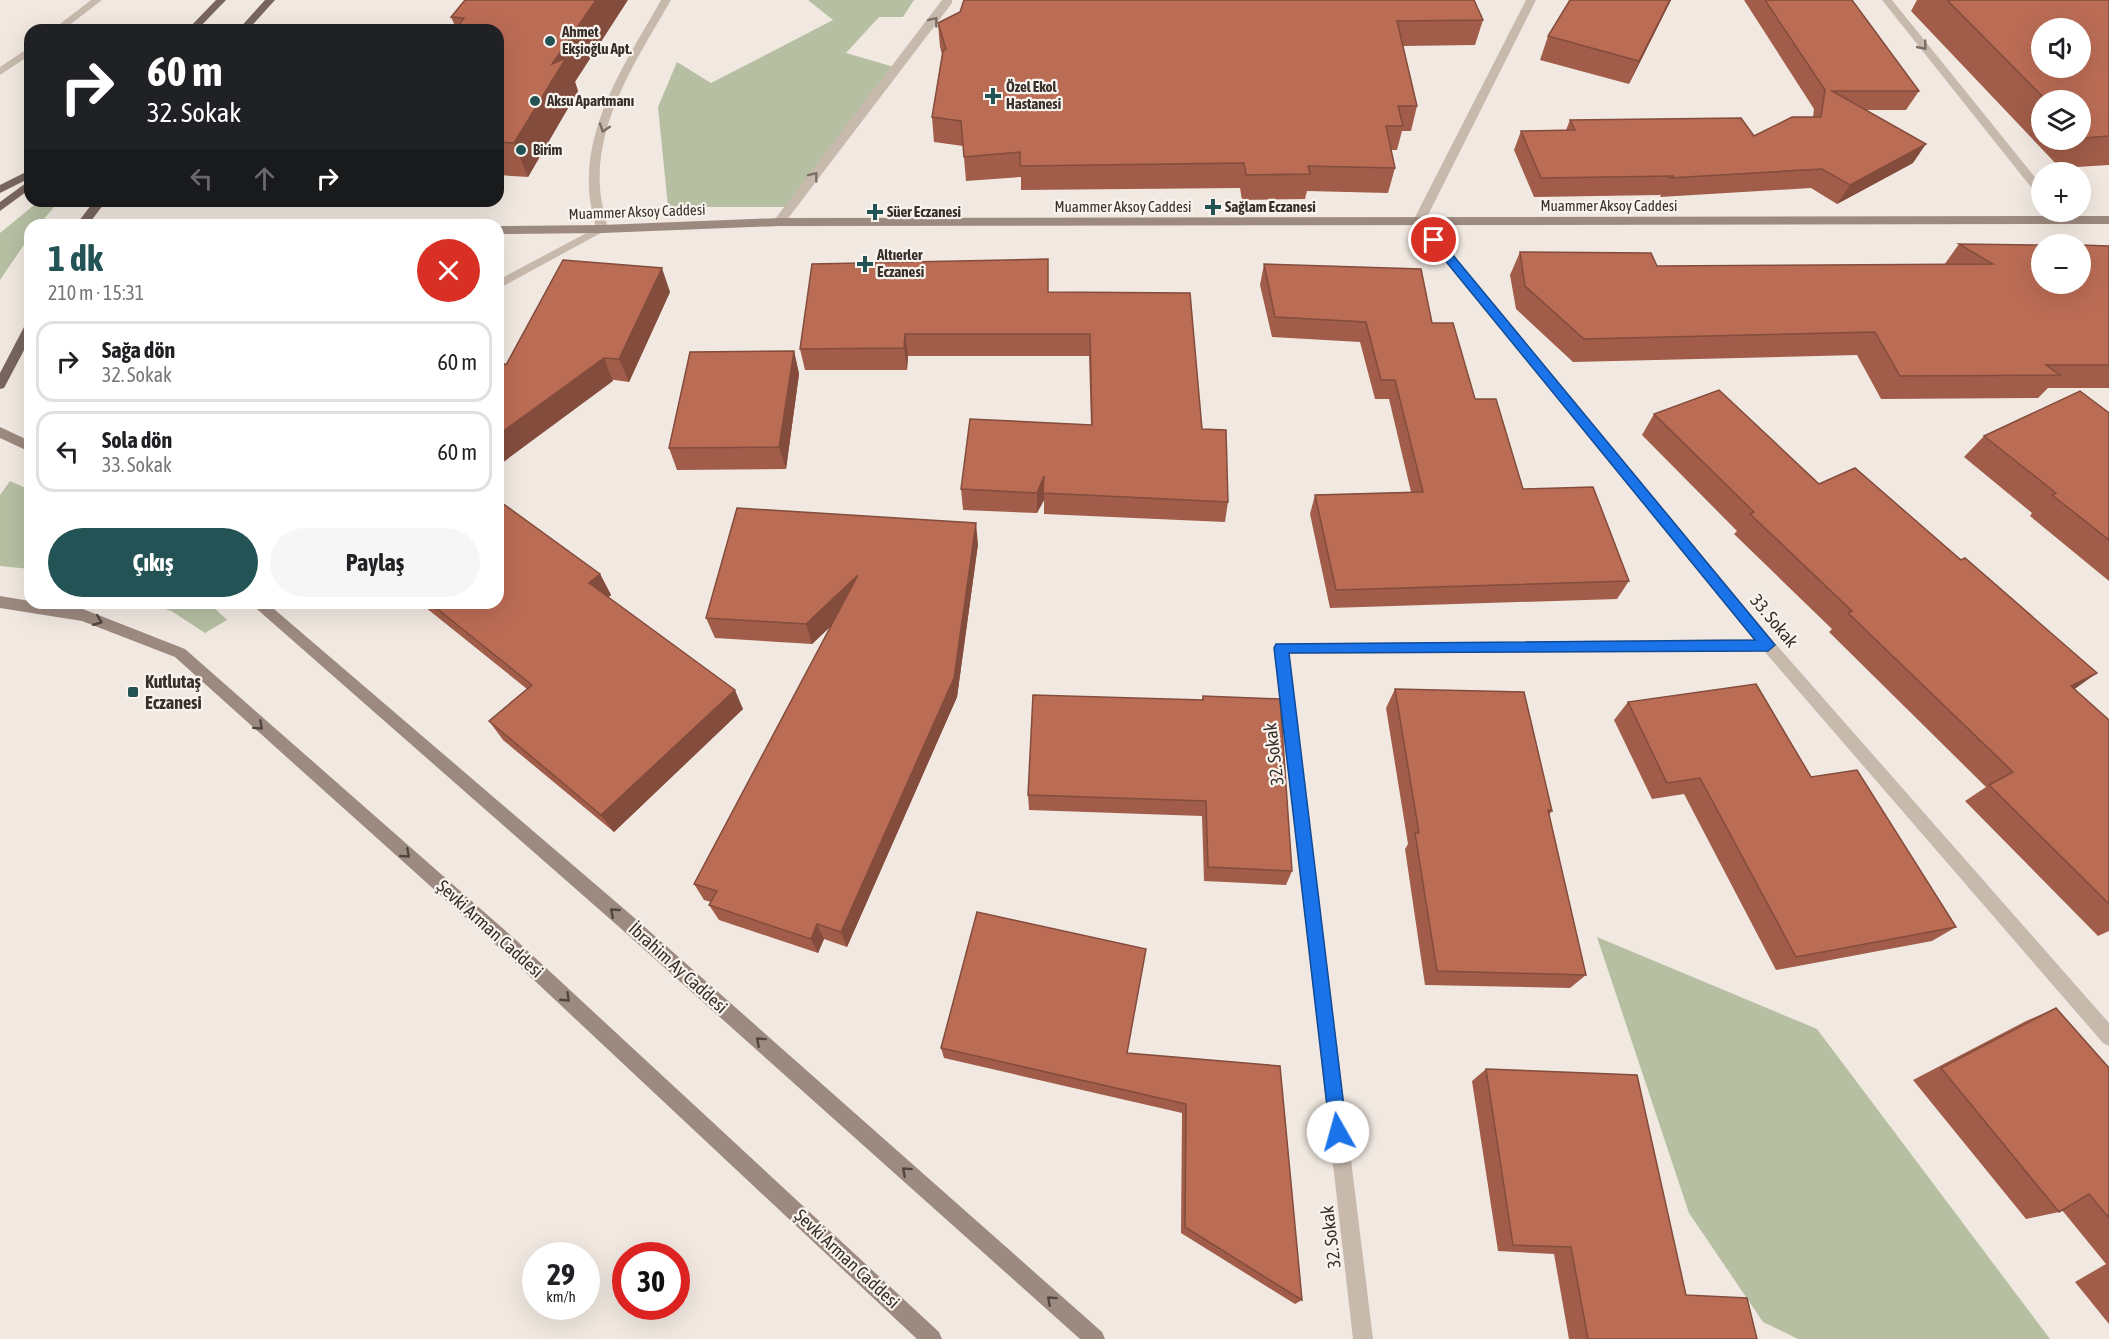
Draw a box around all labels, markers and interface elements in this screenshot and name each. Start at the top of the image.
one-way arrow [926,17,937,28]
map controls [2031,18,2091,294]
button: sound [2031,18,2091,78]
place label: Ahmet Ekşioğlu Apt. [561,23,632,57]
marker: Ahmet Ekşioğlu Apt. [543,34,557,48]
one-way arrow [1916,39,1927,50]
text: 60 m [147,47,222,95]
icon: right [48,48,126,126]
place label: Özel Ekol Hastanesi [1006,78,1061,112]
marker: Özel Ekol Hastanesi [984,87,1002,105]
button: layers [2031,90,2091,150]
place label: Aksu Apartmanı [546,92,634,109]
marker: Aksu Apartmanı [528,94,542,108]
text: 32. Sokak [147,97,241,128]
one-way arrow [599,122,612,133]
place label: Birim [533,141,562,158]
marker: Birim [514,143,528,157]
icon: left [185,162,218,195]
icon: ahead [248,162,281,195]
icon: right [311,162,344,195]
button: + [2031,162,2091,222]
one-way arrow [807,171,818,182]
street label: Muammer Aksoy Caddesi [1540,197,1678,214]
street label: Muammer Aksoy Caddesi [1054,198,1192,215]
place label: Sağlam Eczanesi [1225,198,1316,215]
marker: Sağlam Eczanesi [1206,200,1220,214]
street label: Muammer Aksoy Caddesi [568,201,706,222]
place label: Süer Eczanesi [887,203,961,220]
marker: Süer Eczanesi [868,205,882,219]
pin [1408,214,1459,265]
icon: arrive [1417,223,1450,256]
button: − [2031,234,2091,294]
text: 1 dk [48,237,103,279]
button: close [417,239,480,302]
place label: Altıerler Eczanesi [876,246,924,280]
marker: Altıerler Eczanesi [858,257,872,271]
text: 210 m · 15:31 [48,281,144,304]
text: Sağa dön [102,337,175,363]
icon: right [51,345,84,378]
text: 60 m [437,349,477,375]
text: 32. Sokak [102,363,172,386]
text: Sola dön [102,427,172,453]
icon: left [51,435,84,468]
text: 60 m [437,439,477,465]
text: 33. Sokak [102,453,172,476]
button: Çıkış [48,528,258,597]
button: Paylaş [270,528,480,597]
street label: 33. Sokak [1746,590,1803,652]
one-way arrow [92,614,103,626]
place label: Kutlutaş Eczanesi [145,671,202,713]
marker: Kutlutaş Eczanesi [126,685,140,699]
one-way arrow [252,719,263,730]
street label: 32. Sokak [1259,722,1288,787]
one-way arrow [399,847,410,858]
street label: Şevki Arman Caddesi [433,875,548,982]
one-way arrow [610,908,621,919]
street label: İbrahim Ay Caddesi [625,918,732,1017]
one-way arrow [559,991,570,1002]
one-way arrow [756,1037,767,1048]
position arrow [1306,1100,1370,1164]
one-way arrow [902,1167,913,1178]
street label: Şevki Arman Caddesi [791,1205,904,1313]
street label: 32. Sokak [1316,1205,1345,1270]
speed limit sign: 30 [612,1242,690,1320]
text: 29 [547,1257,575,1291]
text: km/h [546,1288,576,1305]
one-way arrow [1048,1296,1058,1307]

